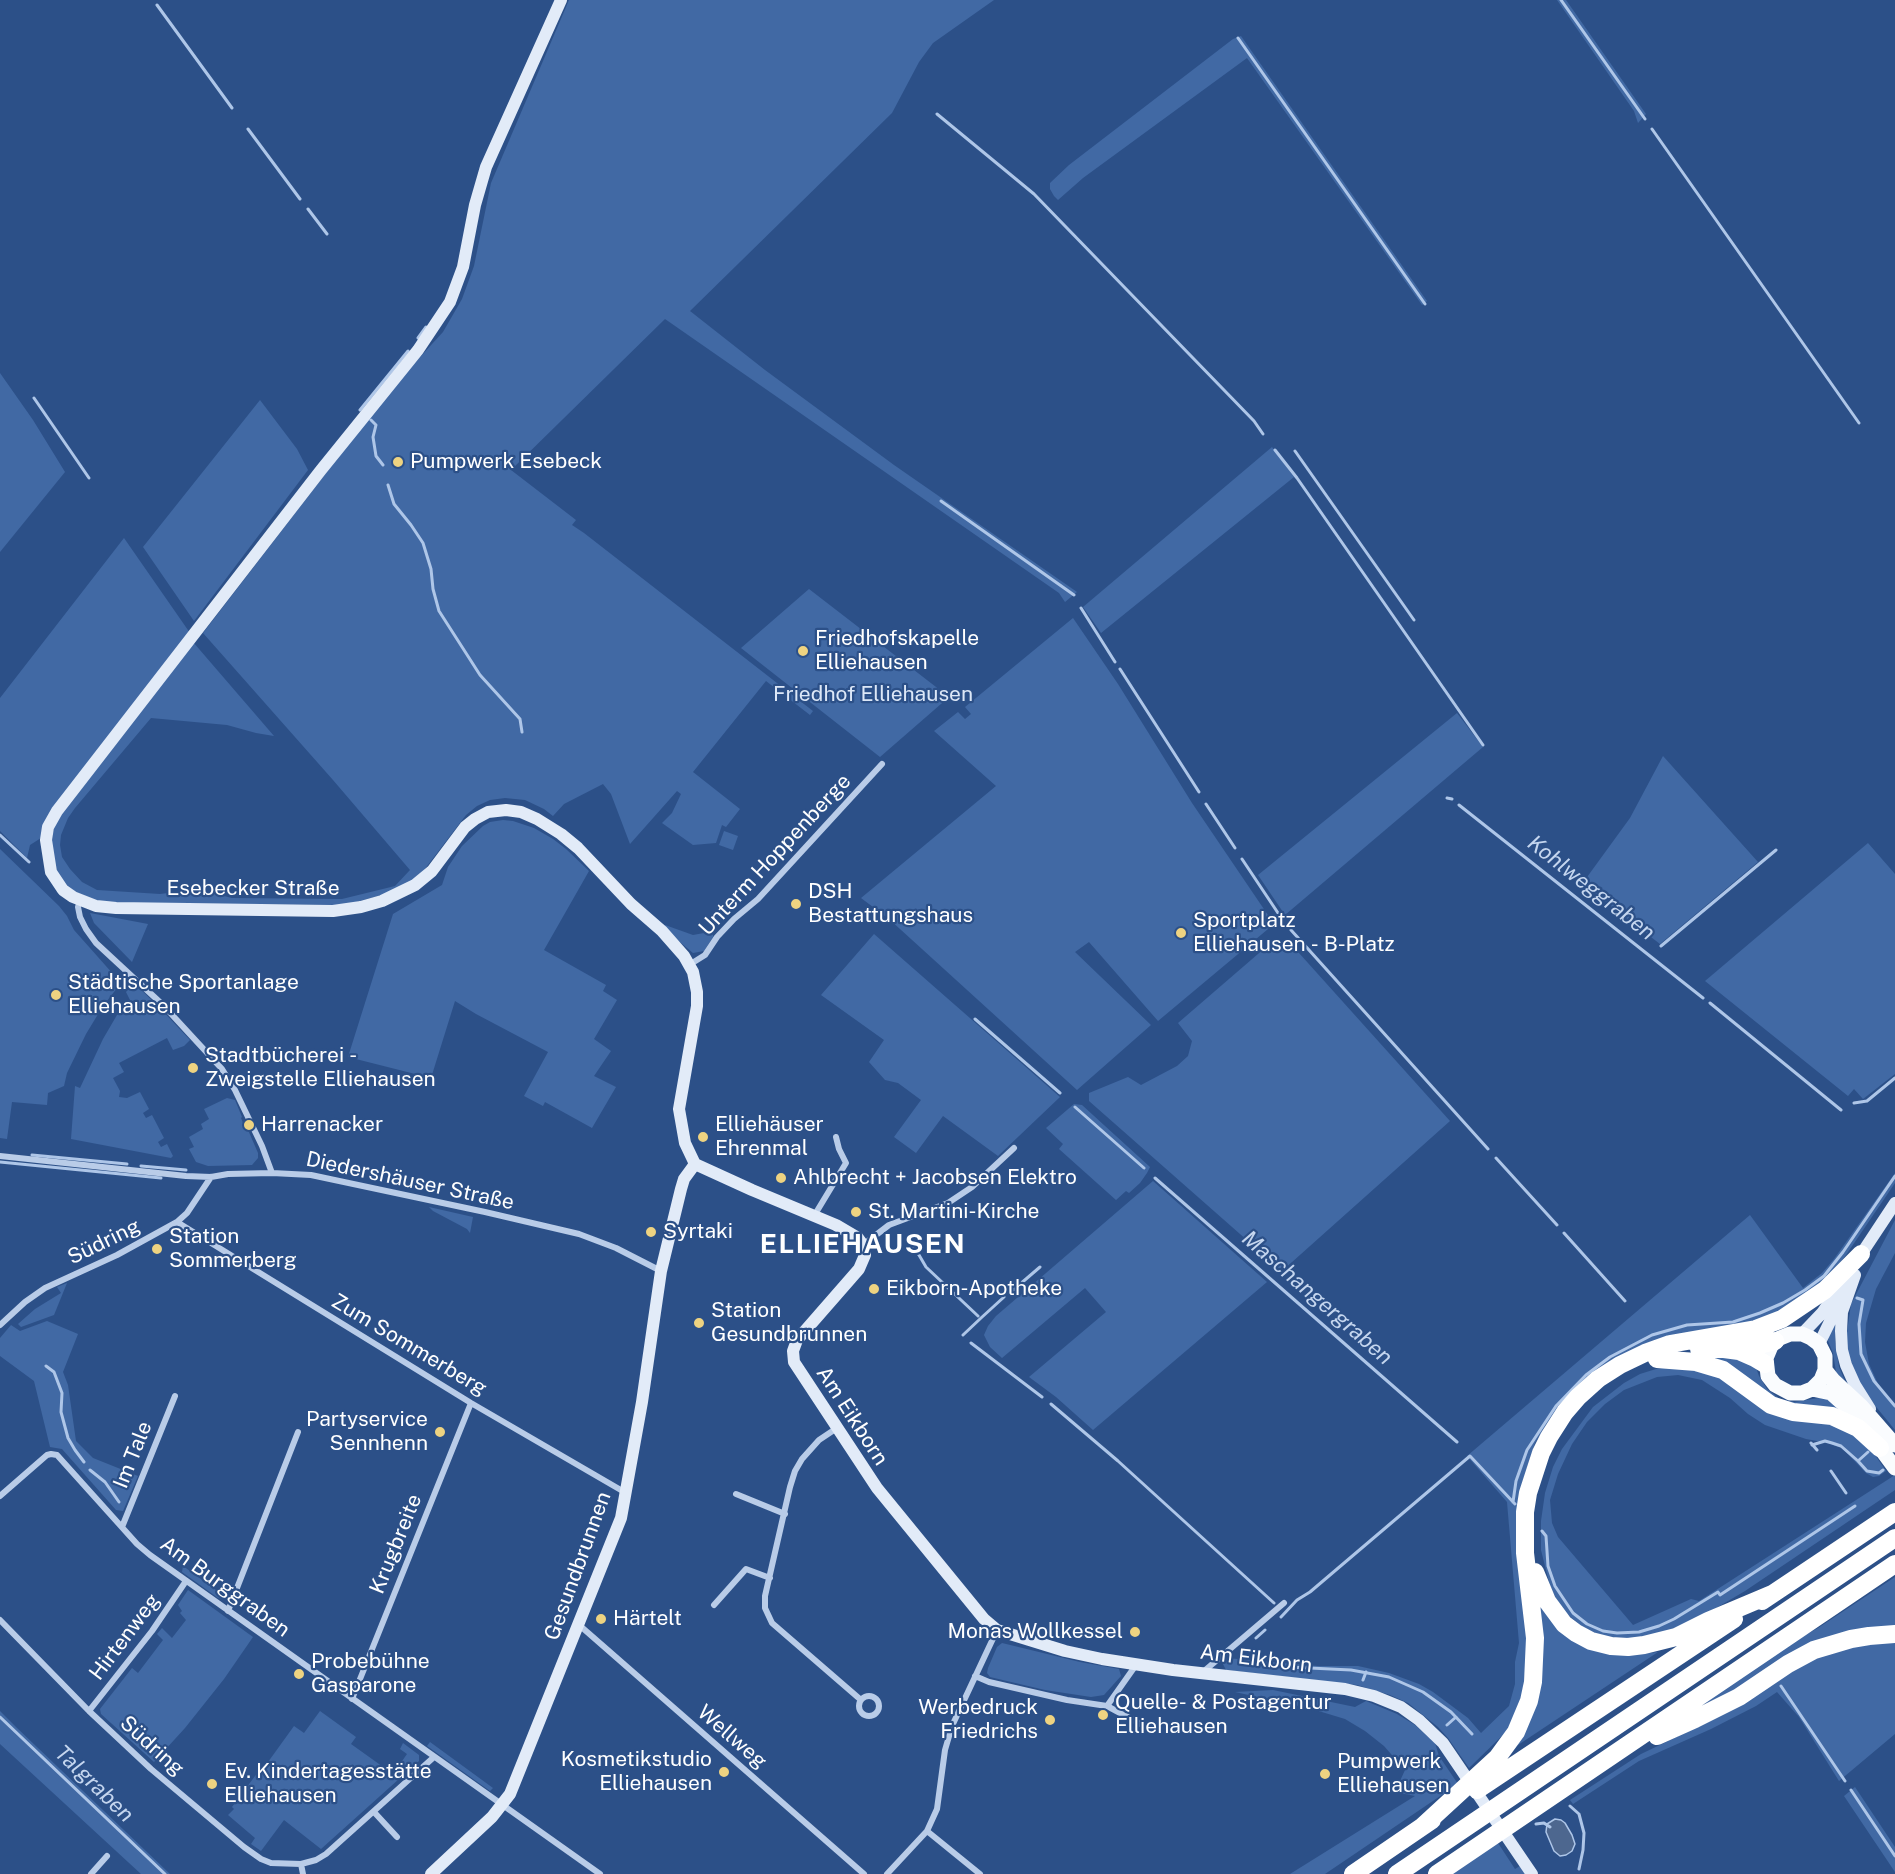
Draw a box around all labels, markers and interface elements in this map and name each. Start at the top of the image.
place label: Pumpwerk Esebeck [410,449,602,475]
marker: Pumpwerk Esebeck [391,455,405,469]
place label: Friedhofskapelle Elliehausen [815,626,979,676]
marker: Friedhofskapelle Elliehausen [796,644,810,658]
park label: Friedhof Elliehausen [773,682,973,708]
street label: Unterm Hoppenberge [694,769,856,941]
water label: Kohlweggraben [1522,830,1660,946]
street label: Esebecker Straße [166,876,340,902]
place label: DSH Bestattungshaus [808,879,973,929]
marker: DSH Bestattungshaus [789,897,803,911]
place label: Sportplatz Elliehausen - B-Platz [1193,908,1395,958]
marker: Sportplatz Elliehausen - B-Platz [1174,926,1188,940]
place label: Städtische Sportanlage Elliehausen [68,970,299,1020]
marker: Städtische Sportanlage Elliehausen [49,988,63,1002]
place label: Stadtbücherei - Zweigstelle Elliehausen [205,1043,436,1093]
marker: Stadtbücherei - Zweigstelle Elliehausen [186,1061,200,1075]
place label: Harrenacker [261,1112,383,1138]
place label: Elliehäuser Ehrenmal [715,1112,824,1162]
marker: Harrenacker [242,1118,256,1132]
marker: Elliehäuser Ehrenmal [696,1130,710,1144]
street label: Diedershäuser Straße [304,1147,516,1215]
place label: Ahlbrecht + Jacobsen Elektro [793,1165,1077,1191]
marker: Ahlbrecht + Jacobsen Elektro [774,1171,788,1185]
place label: St. Martini-Kirche [868,1199,1039,1225]
marker: St. Martini-Kirche [849,1205,863,1219]
street label: Südring [64,1214,144,1270]
place label: Syrtaki [663,1219,733,1245]
place label: Station Sommerberg [169,1224,297,1274]
marker: Syrtaki [644,1225,658,1239]
water label: Maschangergraben [1236,1225,1398,1371]
district label: ELLIEHAUSEN [760,1229,966,1261]
marker: Station Sommerberg [150,1242,164,1256]
place label: Eikborn-Apotheke [886,1276,1062,1302]
marker: Eikborn-Apotheke [867,1282,881,1296]
street label: Zum Sommerberg [327,1289,491,1401]
place label: Station Gesundbrunnen [711,1298,867,1348]
marker: Station Gesundbrunnen [692,1316,706,1330]
street label: Am Eikborn [811,1362,893,1470]
place label: Partyservice Sennhenn [306,1407,428,1457]
street label: Im Tale [108,1418,158,1492]
marker: Partyservice Sennhenn [433,1425,447,1439]
street label: Gesundbrunnen [539,1488,617,1644]
street label: Krugbreite [365,1491,427,1597]
street label: Am Burggraben [155,1531,295,1643]
street label: Hirtenweg [84,1589,166,1685]
place label: Härtelt [613,1606,682,1632]
marker: Härtelt [594,1612,608,1626]
place label: Monas Wollkessel [947,1619,1123,1645]
marker: Monas Wollkessel [1128,1625,1142,1639]
street label: Am Eikborn [1198,1640,1314,1678]
place label: Probebühne Gasparone [311,1649,430,1699]
marker: Probebühne Gasparone [292,1667,306,1681]
place label: Quelle- & Postagentur Elliehausen [1115,1690,1332,1740]
place label: Werbedruck Friedrichs [918,1695,1038,1745]
street label: Wellweg [692,1700,772,1774]
marker: Quelle- & Postagentur Elliehausen [1096,1708,1110,1722]
street label: Südring [115,1711,189,1781]
marker: Werbedruck Friedrichs [1043,1713,1057,1727]
water label: Talgraben [49,1740,139,1828]
place label: Kosmetikstudio Elliehausen [561,1747,712,1797]
place label: Pumpwerk Elliehausen [1337,1749,1450,1799]
place label: Ev. Kindertagesstätte Elliehausen [224,1759,432,1809]
marker: Kosmetikstudio Elliehausen [717,1765,731,1779]
marker: Pumpwerk Elliehausen [1318,1767,1332,1781]
marker: Ev. Kindertagesstätte Elliehausen [205,1777,219,1791]

